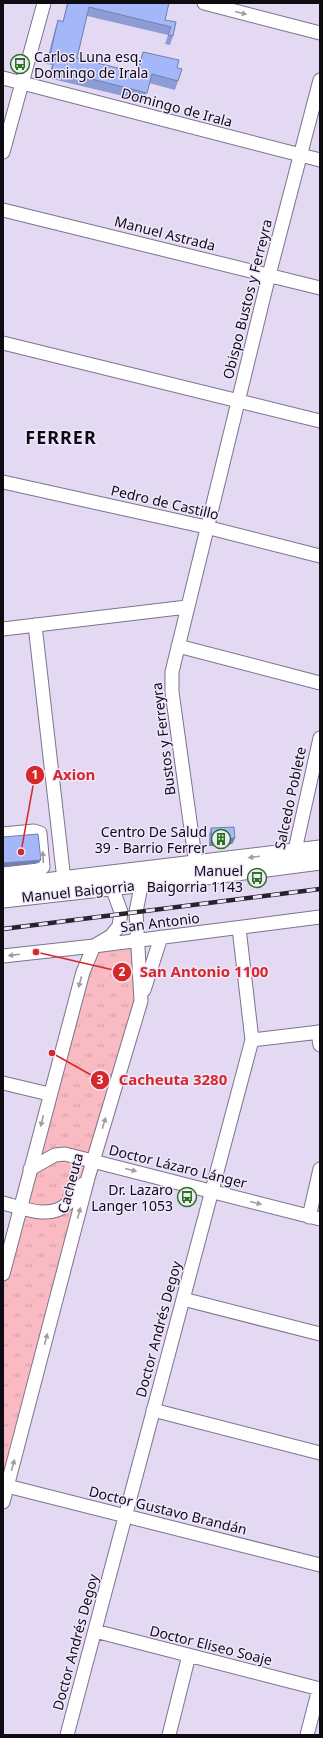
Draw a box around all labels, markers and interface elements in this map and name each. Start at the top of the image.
one-way arrow [235,10,248,16]
place label: Carlos Luna esq. Domingo de Irala [34,47,148,82]
bus stop icon: Carlos Luna esq. Domingo de Irala [9,53,31,75]
street label: Domingo de Irala [119,83,235,131]
street label: Manuel Astrada [112,211,218,255]
street label: Obispo Bustos y Ferreyra [218,217,276,381]
district label: FERRER [25,425,97,449]
street label: Pedro de Castillo [109,480,221,524]
street label: Bustos y Ferreyra [147,681,179,797]
street label: Salcedo Poblete [270,745,310,851]
callout: Axion [25,761,104,788]
text: Axion [53,764,95,784]
text: 1 [32,766,38,783]
place label: Centro De Salud 39 - Barrio Ferrer [95,822,207,857]
building icon: Centro De Salud 39 - Barrio Ferrer [210,828,232,850]
one-way arrow [39,851,46,863]
one-way arrow [247,854,260,860]
place label: Manuel Baigorria 1143 [147,861,243,896]
bus stop icon: Manuel Baigorria 1143 [246,867,268,889]
street label: Manuel Baigorria [20,876,136,906]
street label: San Antonio [119,908,201,936]
one-way arrow [8,952,20,958]
callout: San Antonio 1100 [112,958,277,985]
text: San Antonio 1100 [140,961,269,981]
text: 2 [119,963,126,980]
one-way arrow [77,977,83,989]
callout: Cacheuta 3280 [90,1066,235,1093]
text: Cacheuta 3280 [119,1069,228,1089]
text: 3 [97,1071,104,1088]
one-way arrow [39,1115,45,1128]
one-way arrow [101,1117,107,1129]
street label: Doctor Lázaro Lánger [107,1140,249,1192]
street label: Cacheuta [53,1151,87,1215]
one-way arrow [124,1168,137,1174]
place label: Dr. Lazaro Langer 1053 [91,1180,173,1215]
bus stop icon: Dr. Lazaro Langer 1053 [176,1186,198,1208]
one-way arrow [251,1200,263,1206]
one-way arrow [76,1207,82,1219]
street label: Doctor Andrés Degoy [131,1258,186,1399]
one-way arrow [43,1333,49,1345]
one-way arrow [10,1458,16,1470]
street label: Doctor Gustavo Brandán [87,1481,249,1539]
street label: Doctor Andrés Degoy [48,1571,103,1712]
street label: Doctor Eliseo Soaje [148,1621,274,1669]

